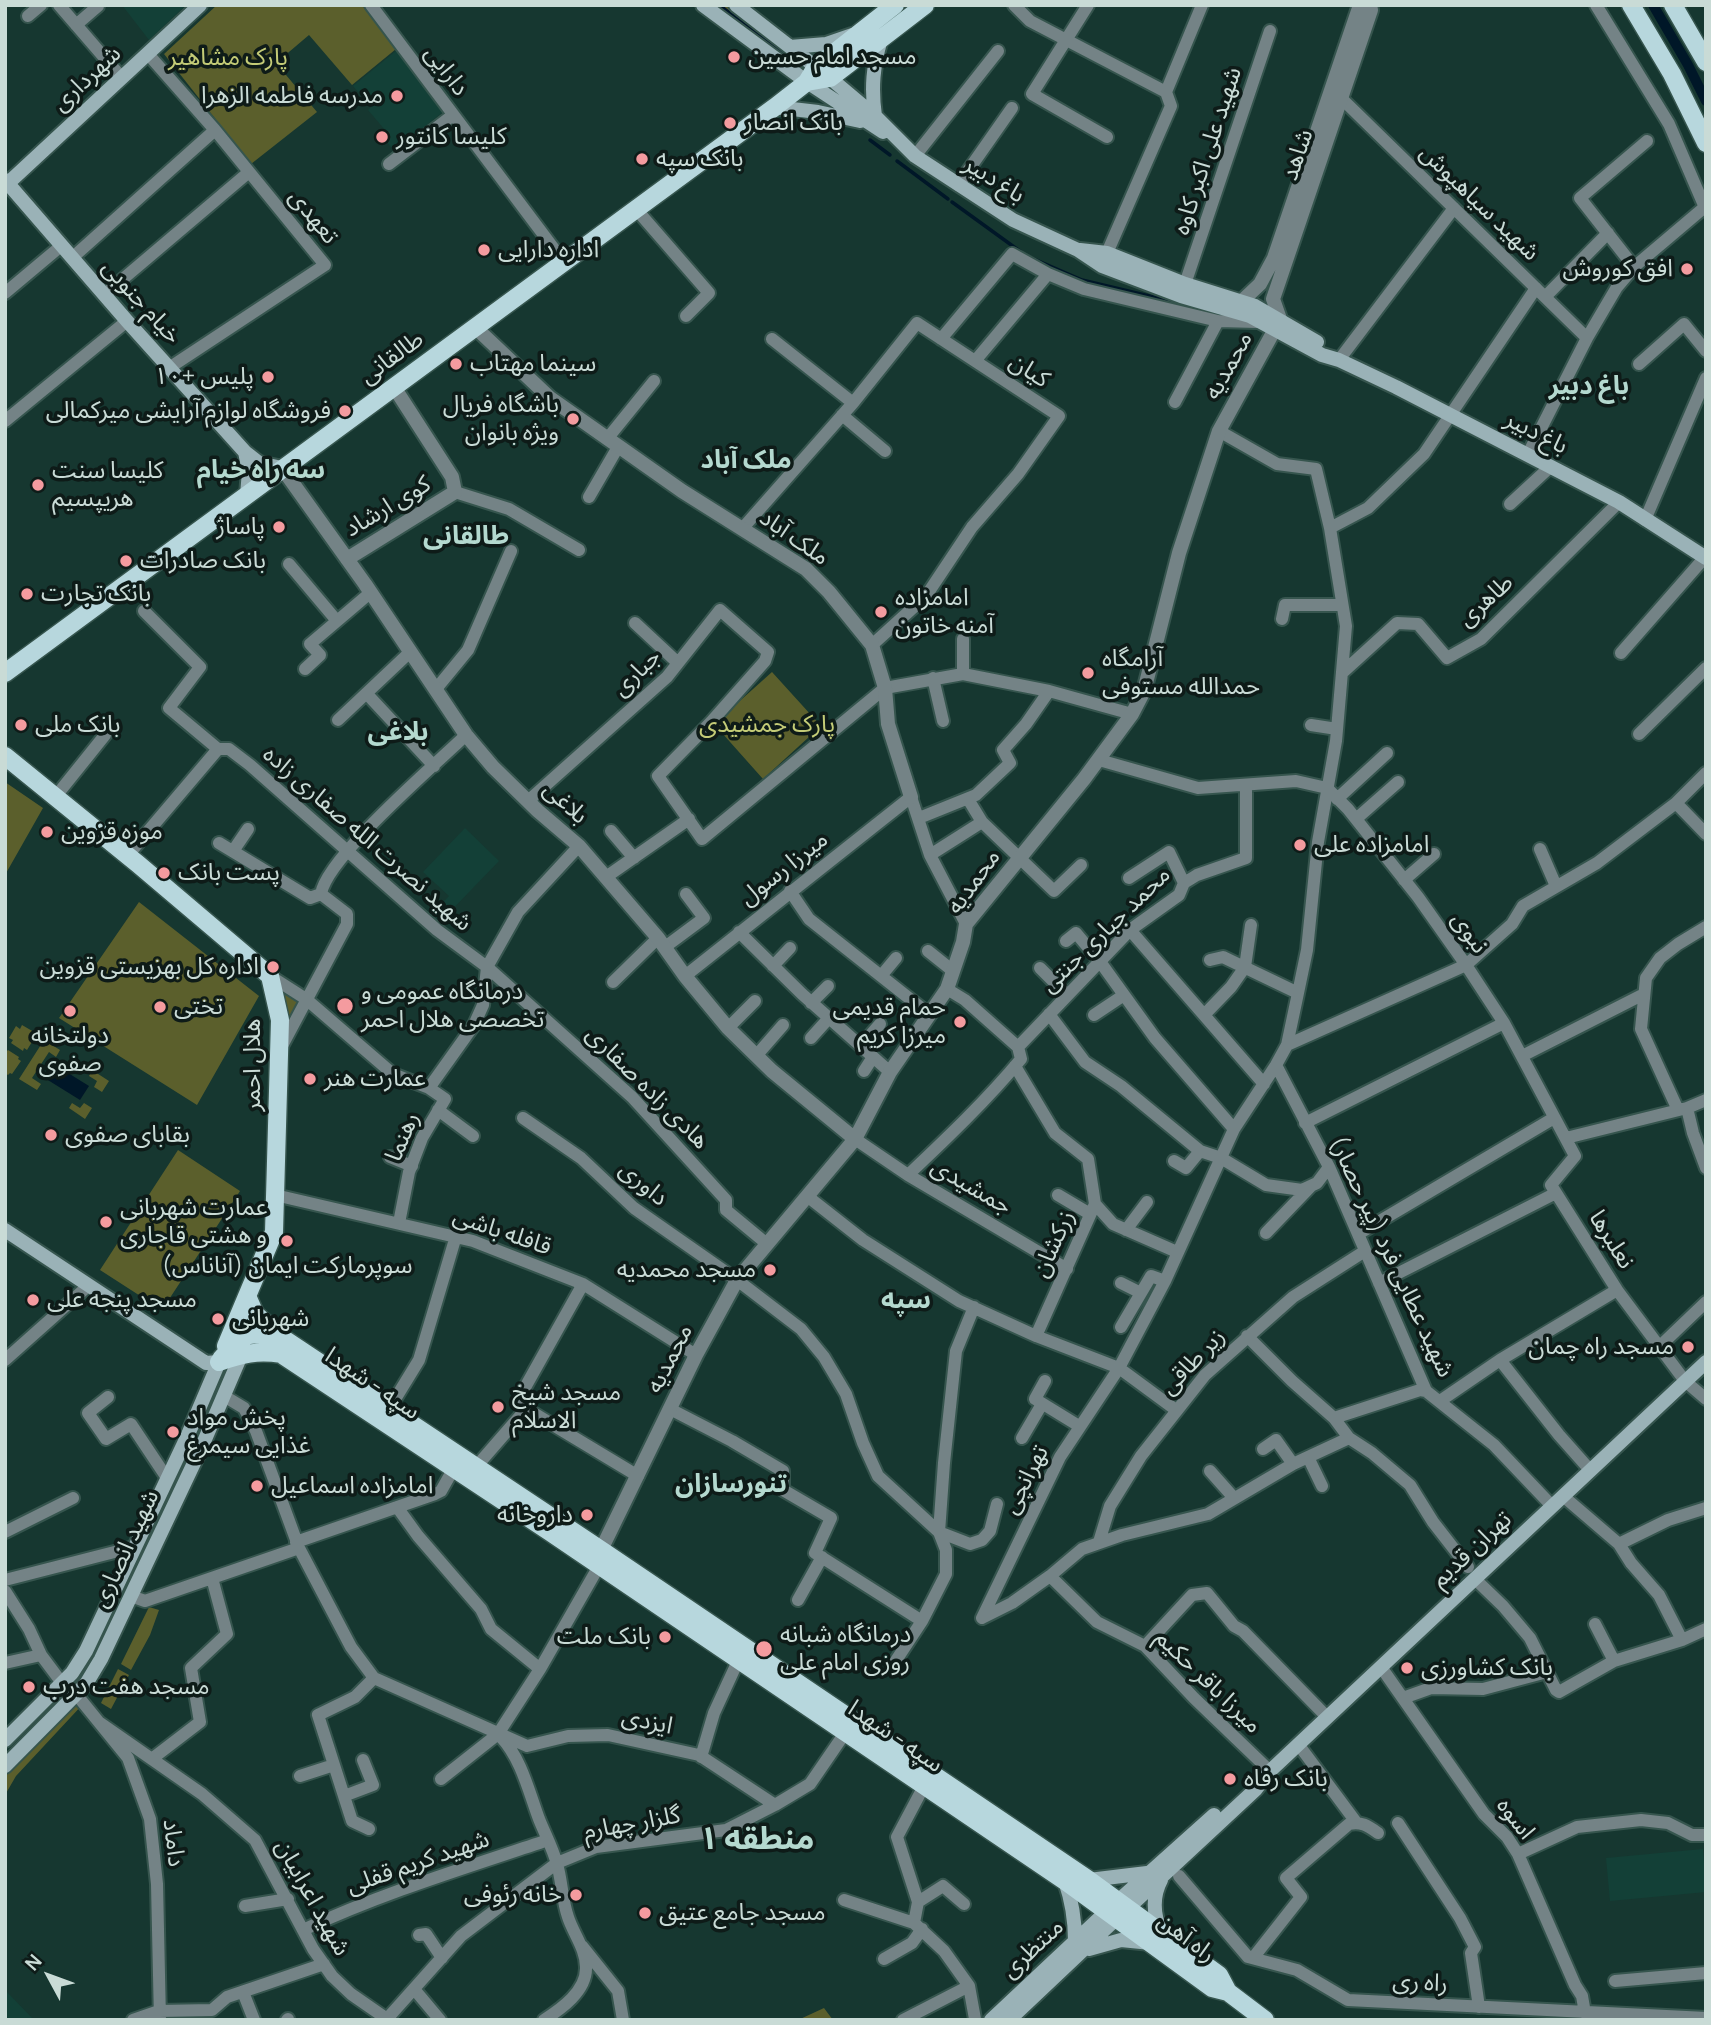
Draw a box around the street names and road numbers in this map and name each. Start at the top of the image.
street label: شهرداری [46,40,128,118]
street label: دارایی [418,40,474,102]
street label: شهید علی اکبر کاوه [1167,63,1249,239]
street label: شاهد [1276,126,1320,184]
street label: شهید سیاهپوش [1413,139,1545,267]
street label: باغ دبیر [958,150,1030,210]
street label: تعهدی [282,184,344,250]
street label: خیام جنوبی [95,254,187,350]
street label: طالقانی [354,325,430,391]
street label: محمدیه [1199,327,1259,405]
street label: کیان [1003,347,1055,395]
street label: باغ دبیر [1500,405,1572,461]
street label: کوی ارشاد [340,470,436,544]
street label: ملک آباد [754,504,834,572]
street label: طاهری [1452,569,1520,633]
street label: جباری [607,643,667,703]
street label: شهید نصرت الله صفاری زاده [256,740,478,938]
street label: بلاغی [537,775,593,831]
street label: میرزا رسول [734,825,834,913]
street label: محمدیه [941,844,1007,920]
street label: محمد جباری جنتی [1035,861,1177,999]
street label: نبوی [1445,907,1493,959]
street label: هلال احمر [239,1019,267,1111]
street label: هادی زاده صفاری [579,1020,715,1156]
street label: رهنما [380,1108,426,1166]
street label: شهید عطایی فرد (پیر حصار) [1322,1132,1460,1382]
street label: جمشیدی [926,1152,1016,1222]
street label: داوری [613,1155,673,1213]
street label: قافله باشی [449,1202,555,1262]
street label: نعلبرها [1582,1205,1640,1275]
street label: زرکشان [1027,1206,1081,1282]
street label: محمدیه [641,1320,699,1398]
street label: زیر طاقی [1154,1323,1232,1401]
street label: سپه - شهدا [319,1342,425,1426]
street label: تهرانچی [997,1441,1055,1519]
street label: شهید انصاری [86,1486,166,1612]
street label: تهران قدیم [1426,1506,1518,1594]
street label: میرزا باقر حکیم [1149,1624,1267,1740]
street label: سپه - شهدا [842,1695,948,1779]
street label: ایزدی [619,1703,675,1741]
street label: اسوه [1490,1792,1540,1846]
street label: گلزار چهارم [581,1801,683,1847]
street label: داماد [156,1817,190,1869]
street label: شهید کریم قفلی [343,1825,493,1901]
street label: شهید اعرابیان [268,1835,356,1961]
street label: راه آهن [1151,1907,1221,1969]
street label: منتظری [996,1913,1070,1985]
street label: راه ری [1392,1967,1448,1999]

